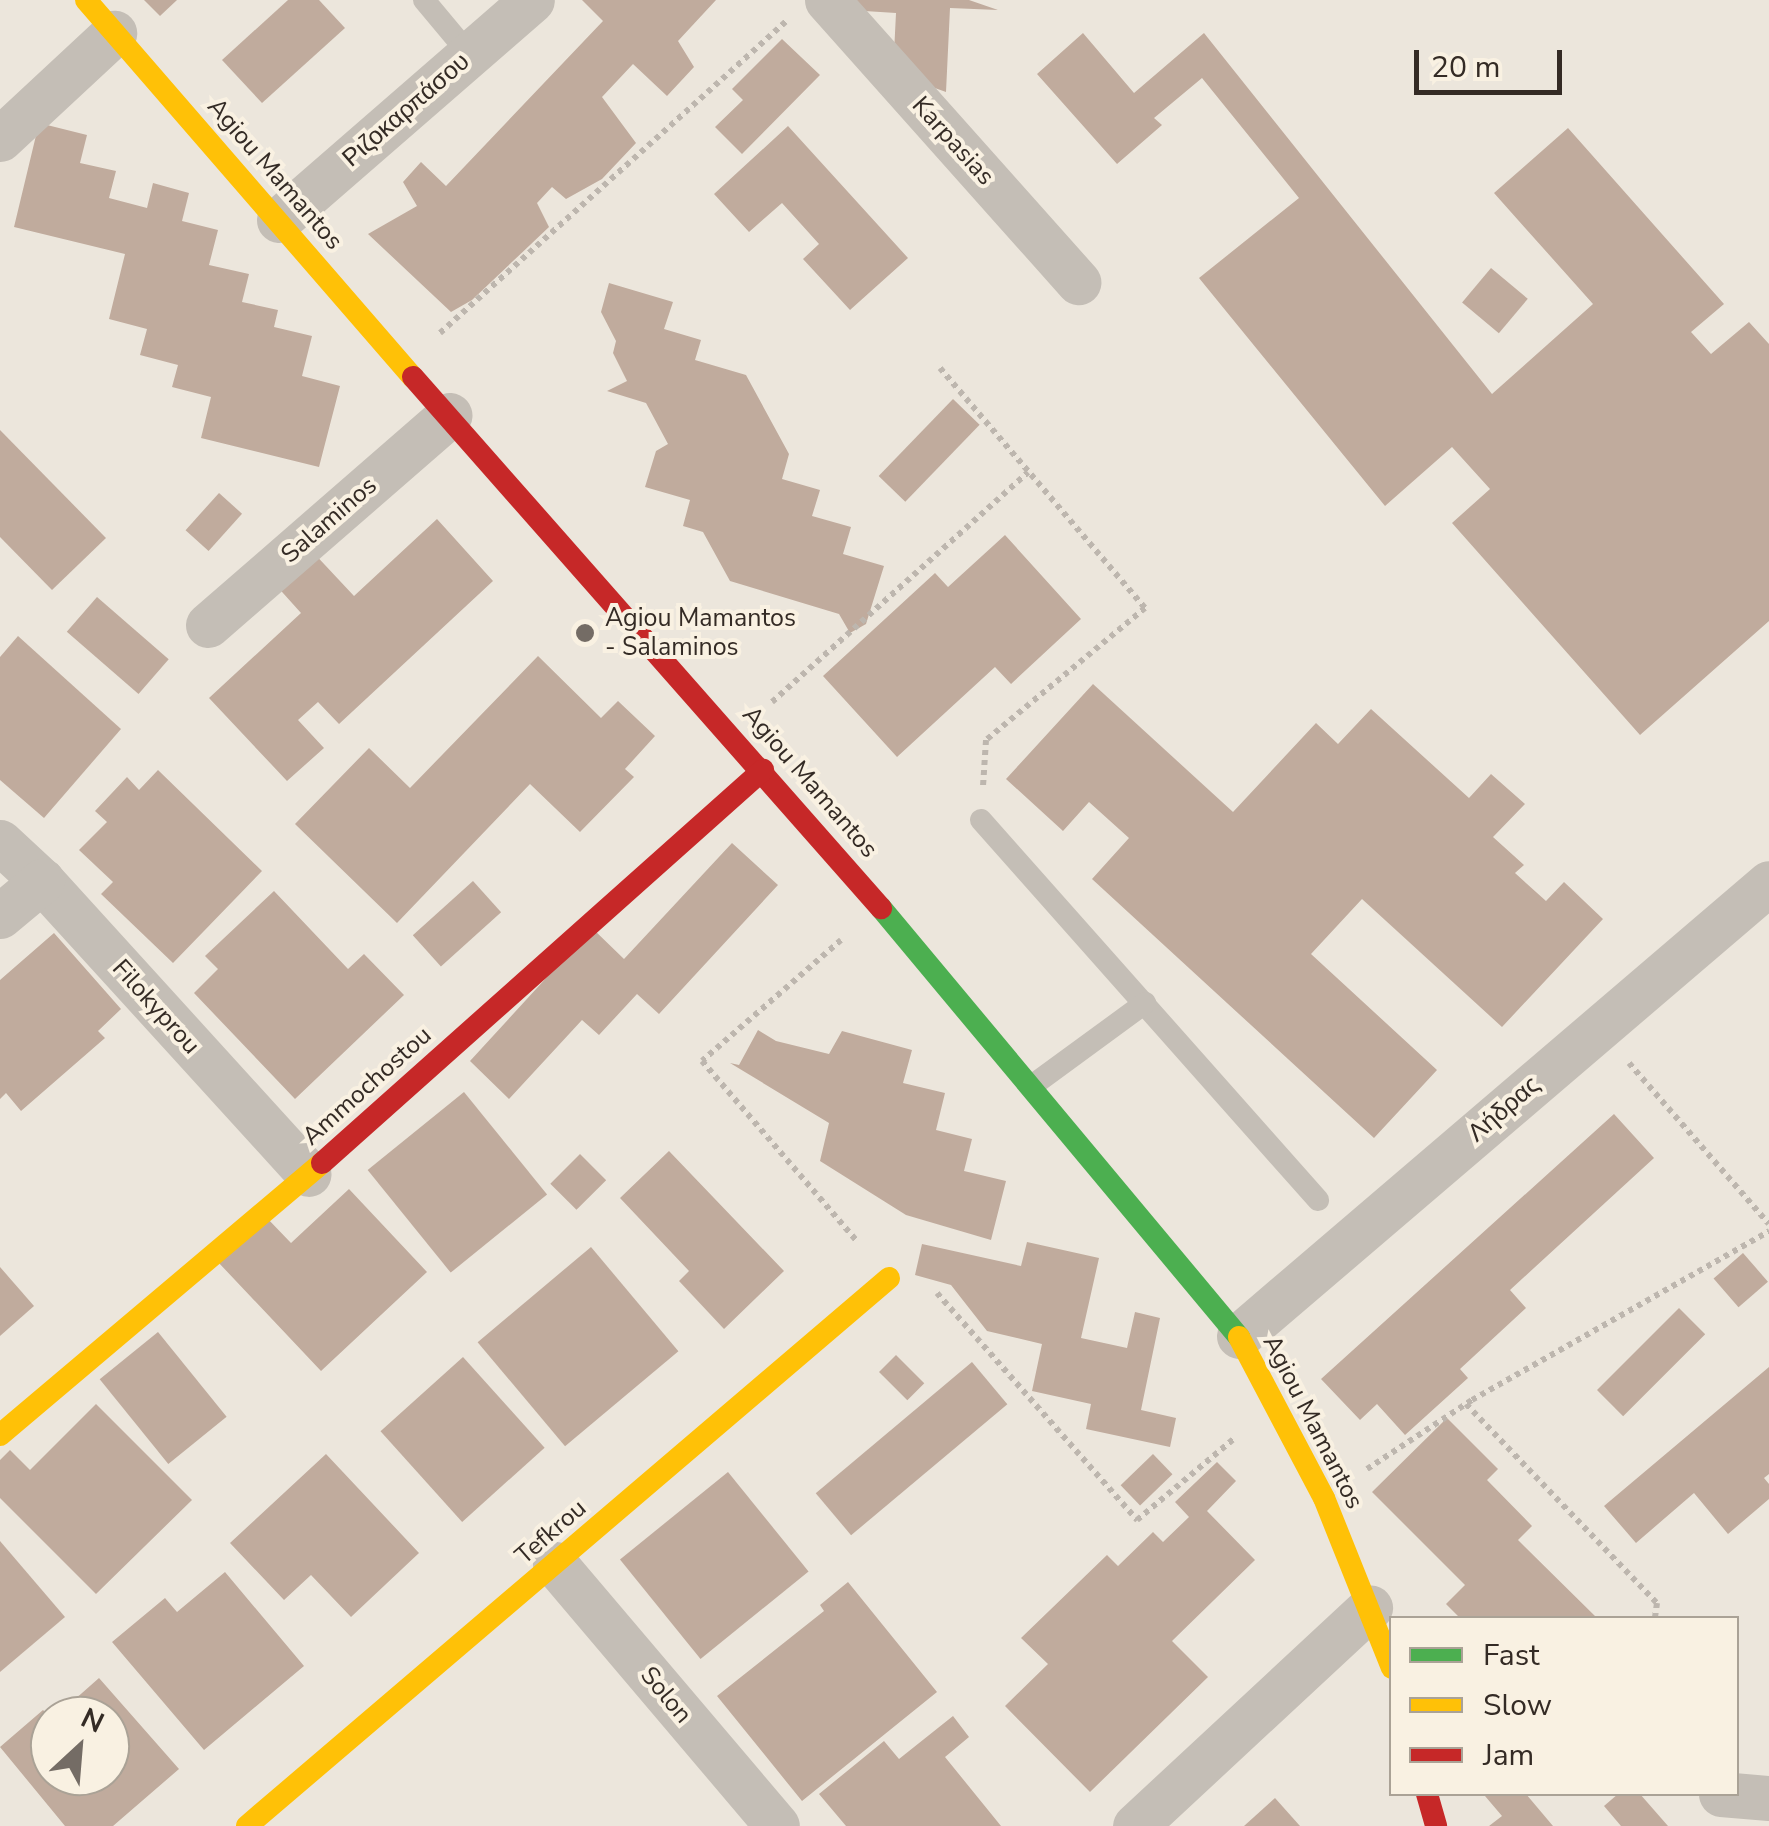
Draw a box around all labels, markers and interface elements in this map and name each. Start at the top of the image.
scale bar [1419,30,1566,92]
street label: Ριζοκαρπάσου [336,47,476,173]
text: 20 m [1431,47,1500,88]
street label: Karpasias [905,91,1001,191]
street label: Agiou Mamantos [201,92,349,256]
street label: Salaminos [275,470,383,570]
place label: Agiou Mamantos - Salaminos [605,604,796,663]
marker: Agiou Mamantos - Salaminos [574,622,596,644]
street label: Agiou Mamantos [736,700,884,864]
street label: Filokyprou [106,954,206,1060]
street label: Ammochostou [296,1020,438,1152]
street label: Λήδρας [1462,1070,1546,1148]
street label: Agiou Mamantos [1256,1330,1370,1514]
street label: Tefkrou [509,1493,593,1571]
legend [1389,1616,1739,1796]
text: Fast [1483,1635,1540,1676]
street label: Solon [634,1661,698,1729]
text: Slow [1483,1685,1552,1726]
north arrow [30,1696,130,1796]
text: N [75,1699,110,1743]
text: Jam [1483,1735,1534,1776]

